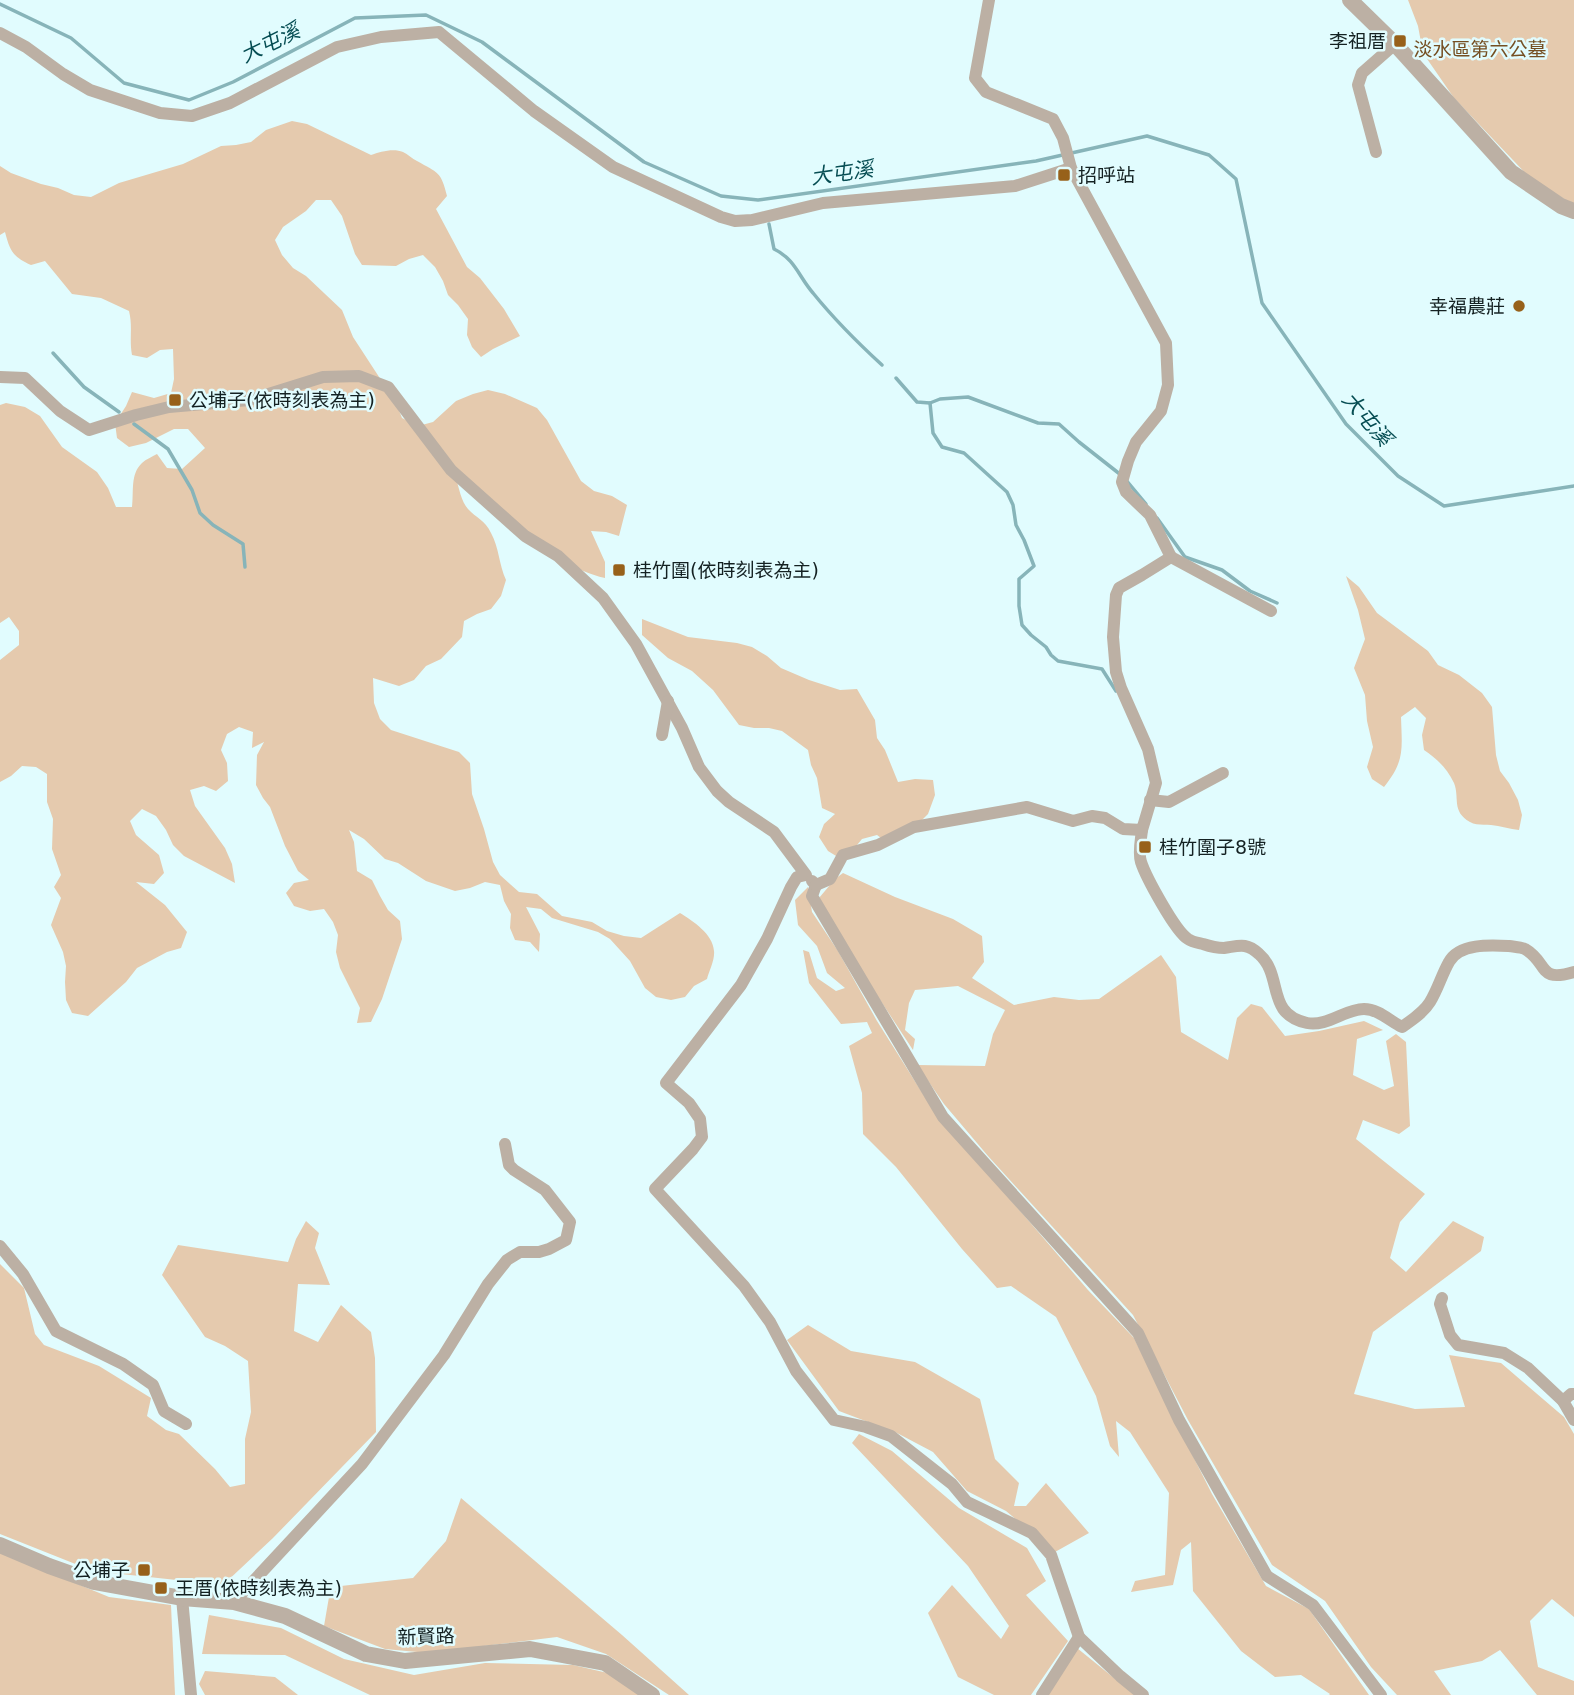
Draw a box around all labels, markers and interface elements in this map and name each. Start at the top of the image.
water label: 大屯溪 [236,17,306,68]
place label: 李祖厝 [1329,30,1386,52]
marker: 李祖厝 [1392,33,1408,49]
park label: 淡水區第六公墓 [1413,38,1547,60]
water label: 大屯溪 [809,156,878,189]
place label: 招呼站 [1078,164,1135,186]
marker: 招呼站 [1056,167,1072,183]
place label: 幸福農莊 [1429,295,1505,317]
marker: 幸福農莊 [1511,298,1527,314]
water label: 大屯溪 [1337,387,1399,453]
place label: 公埔子(依時刻表為主) [189,389,375,411]
marker: 公埔子(依時刻表為主) [167,392,183,408]
place label: 桂竹圍(依時刻表為主) [633,559,819,581]
marker: 桂竹圍(依時刻表為主) [611,562,627,578]
place label: 桂竹圍子8號 [1159,836,1266,858]
marker: 桂竹圍子8號 [1137,839,1153,855]
place label: 公埔子 [73,1559,130,1581]
marker: 公埔子 [136,1562,152,1578]
place label: 王厝(依時刻表為主) [175,1577,342,1599]
marker: 王厝(依時刻表為主) [153,1580,169,1596]
street label: 新賢路 [397,1624,455,1648]

